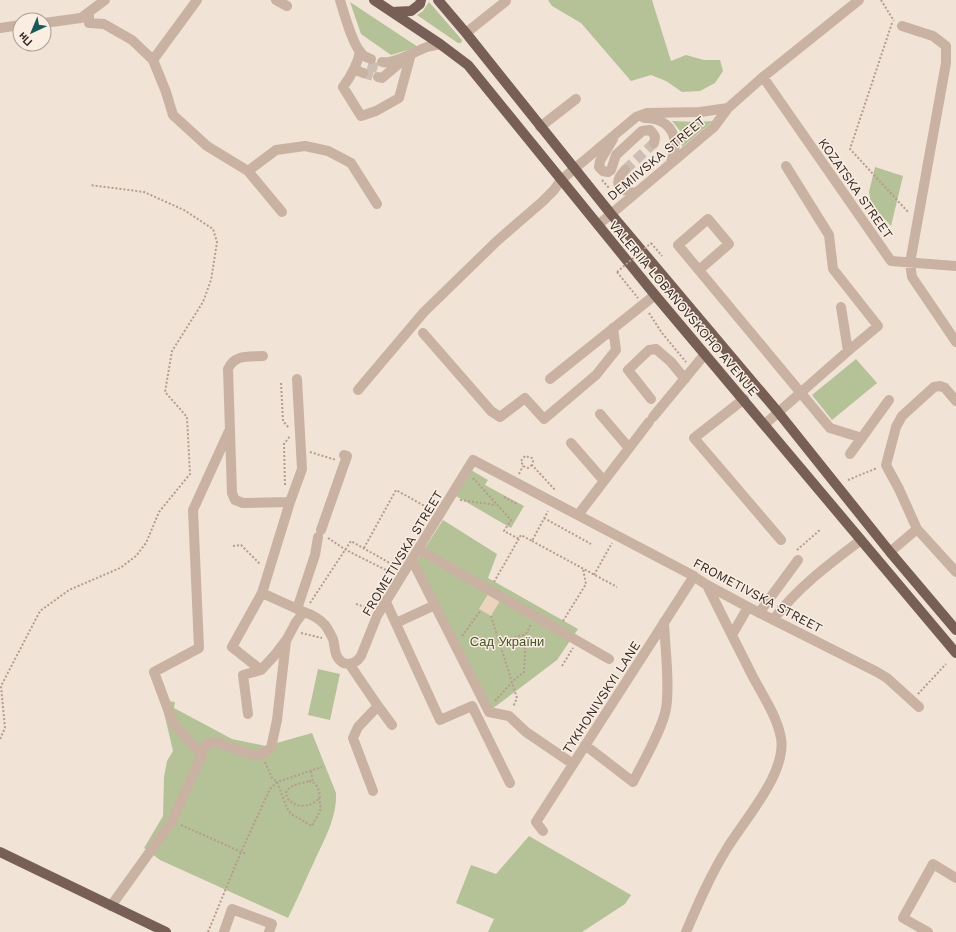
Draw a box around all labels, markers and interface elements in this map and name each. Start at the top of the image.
north arrow [12,12,52,52]
text: Пн [16,29,35,49]
street label: DEMIIVSKA STREET [604,113,708,204]
street label: KOZATSKA STREET [815,135,896,241]
street label: VALERIIA LOBANOVSKOHO AVENUE [606,218,761,399]
street label: FROMETIVSKA STREET [359,488,446,619]
street label: FROMETIVSKA STREET [691,555,825,636]
park label: Сад України [470,634,544,649]
street label: TYKHONIVSKYI LANE [559,638,643,756]

